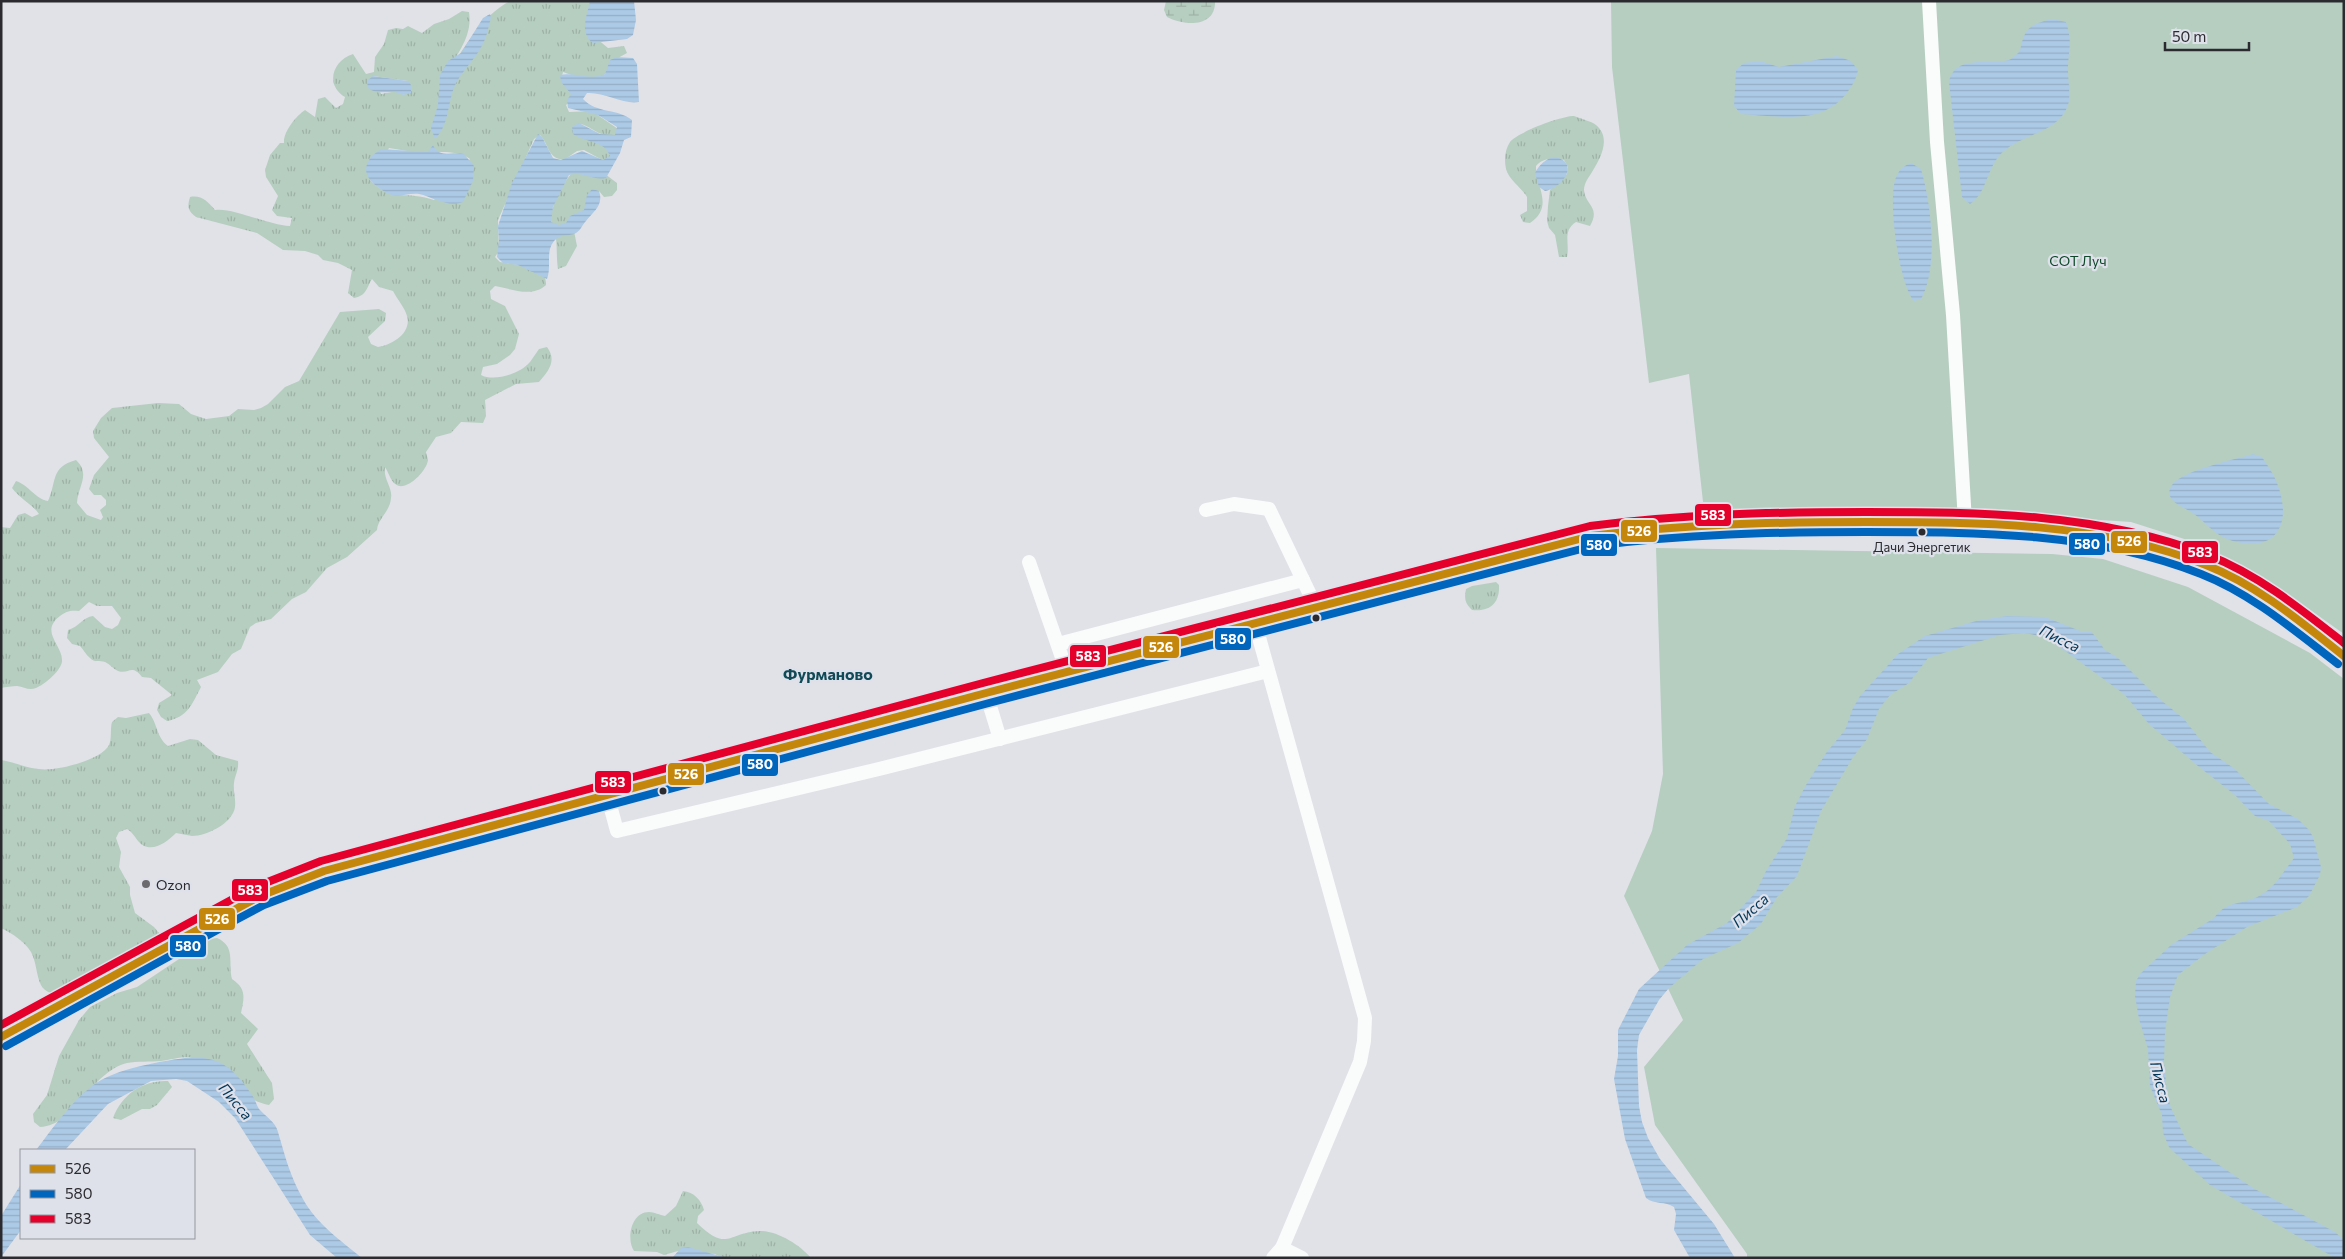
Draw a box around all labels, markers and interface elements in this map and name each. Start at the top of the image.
scale bar [2165,20,2249,52]
text: 50 m [2172,27,2206,45]
park label: СОТ Луч [2049,252,2107,269]
line badge: 583 [1694,503,1732,527]
text: 583 [1701,506,1725,523]
line badge: 526 [1620,519,1658,543]
text: 526 [1627,522,1652,539]
marker: Дачи Энергетик [1917,527,1927,537]
line badge: 526 [2110,530,2148,554]
line badge: 580 [2068,532,2106,556]
text: 526 [2117,532,2142,549]
line badge: 580 [1580,533,1618,557]
text: 580 [2074,535,2100,552]
text: 580 [1586,536,1612,553]
place label: Дачи Энергетик [1873,539,1971,555]
line badge: 583 [2181,540,2219,564]
text: 583 [2188,543,2212,560]
unlabelled marker [1311,613,1321,623]
water label: Писса [2037,621,2083,655]
line badge: 580 [1214,627,1252,651]
text: 580 [1220,630,1246,647]
line badge: 526 [1142,635,1180,659]
text: 526 [1149,638,1174,655]
line badge: 583 [1069,644,1107,668]
text: 583 [1076,647,1100,664]
district label: Фурманово [783,664,873,683]
line badge: 580 [741,753,779,777]
text: 580 [747,755,773,772]
line badge: 526 [667,762,705,786]
text: 526 [674,765,699,782]
line badge: 583 [594,770,632,794]
text: 583 [601,773,625,790]
unlabelled marker [658,786,668,796]
place label: Ozon [156,876,191,893]
marker: Ozon [140,878,152,890]
line badge: 583 [231,878,269,902]
text: 583 [238,881,262,898]
water label: Писса [1728,889,1772,931]
line badge: 526 [198,907,236,931]
text: 526 [205,910,230,927]
line badge: 580 [169,934,207,958]
text: 580 [175,937,201,954]
water label: Писса [2147,1059,2175,1105]
water label: Писса [215,1079,257,1123]
legend [20,1149,195,1239]
text: 526 [65,1159,91,1177]
text: 580 [65,1184,93,1202]
text: 583 [65,1209,91,1227]

